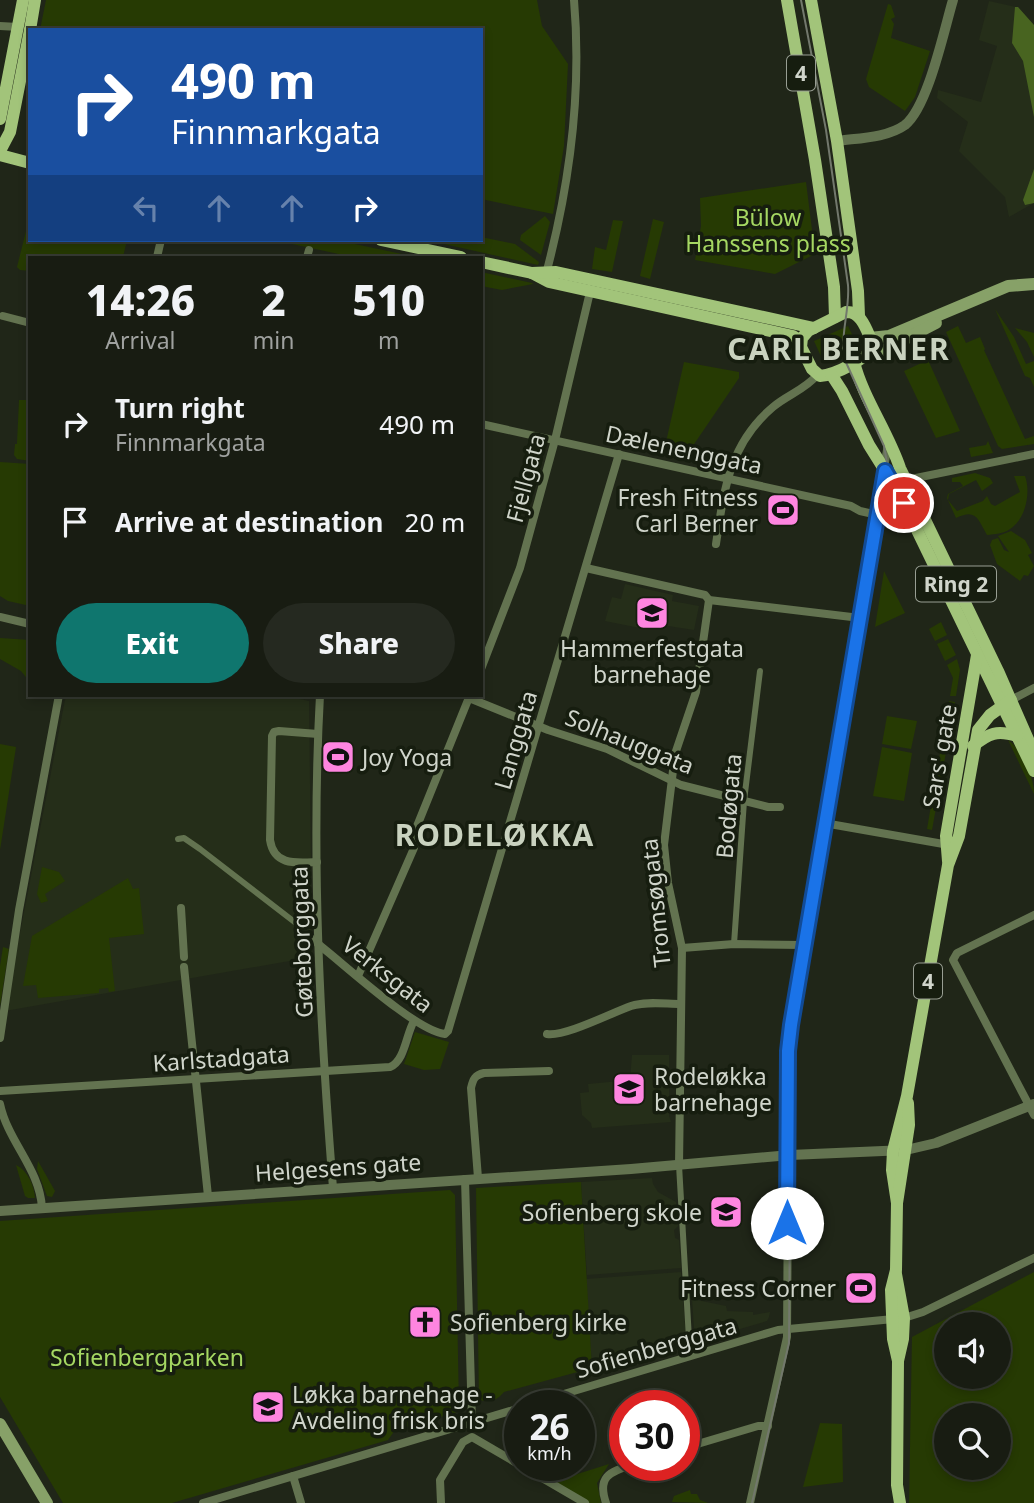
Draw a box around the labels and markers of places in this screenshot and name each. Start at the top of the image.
pin [874,473,934,533]
place label: Fresh Fitness Carl Berner [617,481,758,539]
sports icon: Fresh Fitness Carl Berner [764,491,802,529]
school or university icon: Hammerfestgata barnehage [633,594,671,632]
place label: Hammerfestgata barnehage [560,632,744,690]
sports icon: Joy Yoga [319,738,357,776]
place label: Joy Yoga [360,741,452,773]
place label: Rodeløkka barnehage [654,1060,772,1118]
school or university icon: Rodeløkka barnehage [610,1070,648,1108]
school or university icon: Sofienberg skole [707,1193,745,1231]
place label: Sofienberg skole [522,1196,702,1228]
sports icon: Fitness Corner [842,1269,880,1307]
place label: Fitness Corner [680,1272,836,1304]
church icon: Sofienberg kirke [406,1303,444,1341]
place label: Sofienberg kirke [450,1306,627,1338]
place label: Løkka barnehage - Avdeling frisk bris [292,1378,493,1436]
school or university icon: Løkka barnehage - Avdeling frisk bris [249,1388,287,1426]

